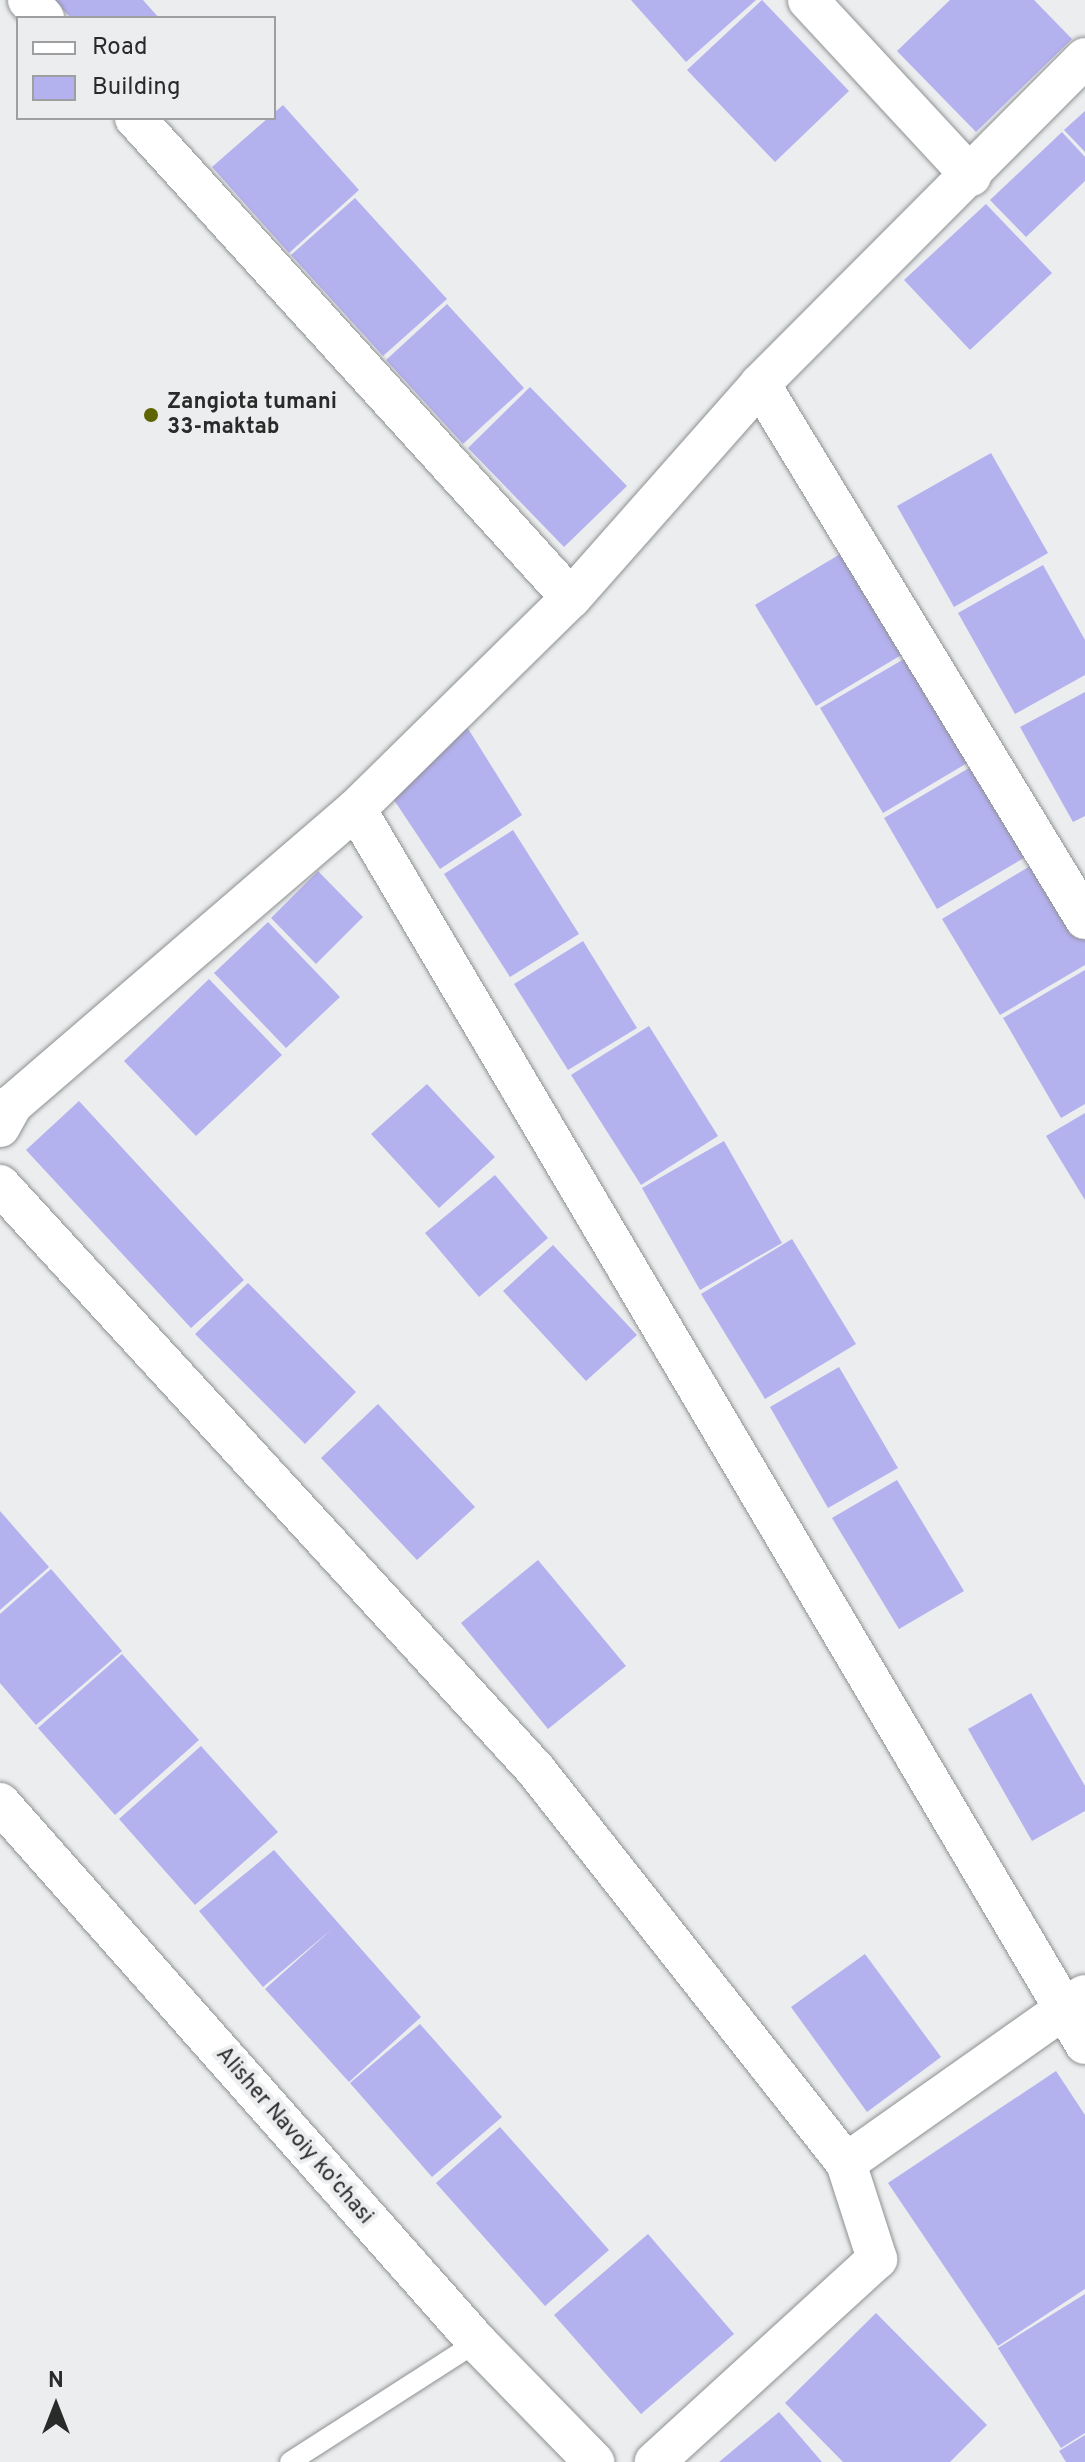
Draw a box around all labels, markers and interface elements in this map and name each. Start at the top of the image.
legend [16,16,276,120]
text: Road [92,33,148,63]
text: Building [92,73,181,103]
place label: Zangiota tumani 33-maktab [167,389,337,440]
marker: Zangiota tumani 33-maktab [142,406,160,424]
street label: Alisher Navoiy ko'chasi [210,2042,378,2230]
north arrow [16,2366,96,2446]
text: N [48,2368,64,2395]

